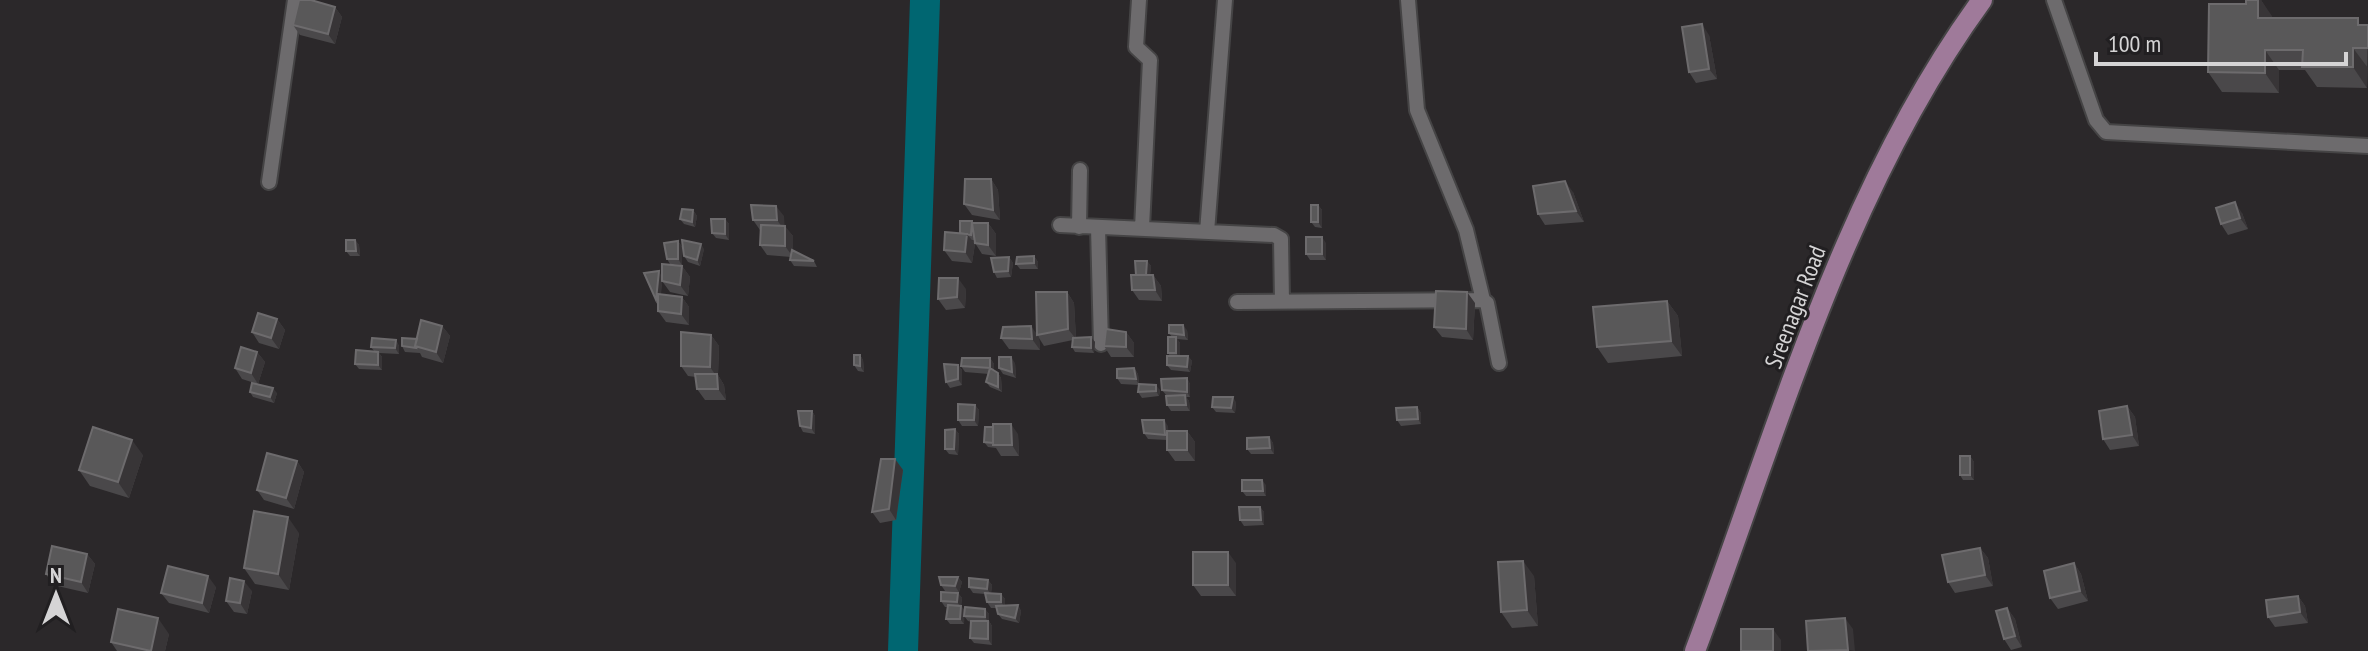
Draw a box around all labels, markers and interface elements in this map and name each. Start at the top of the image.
scale bar [2096,16,2346,66]
text: 100 m [2108,28,2161,59]
street label: Sreenagar Road [1757,241,1833,373]
north arrow [16,555,96,635]
text: N [50,561,62,589]

